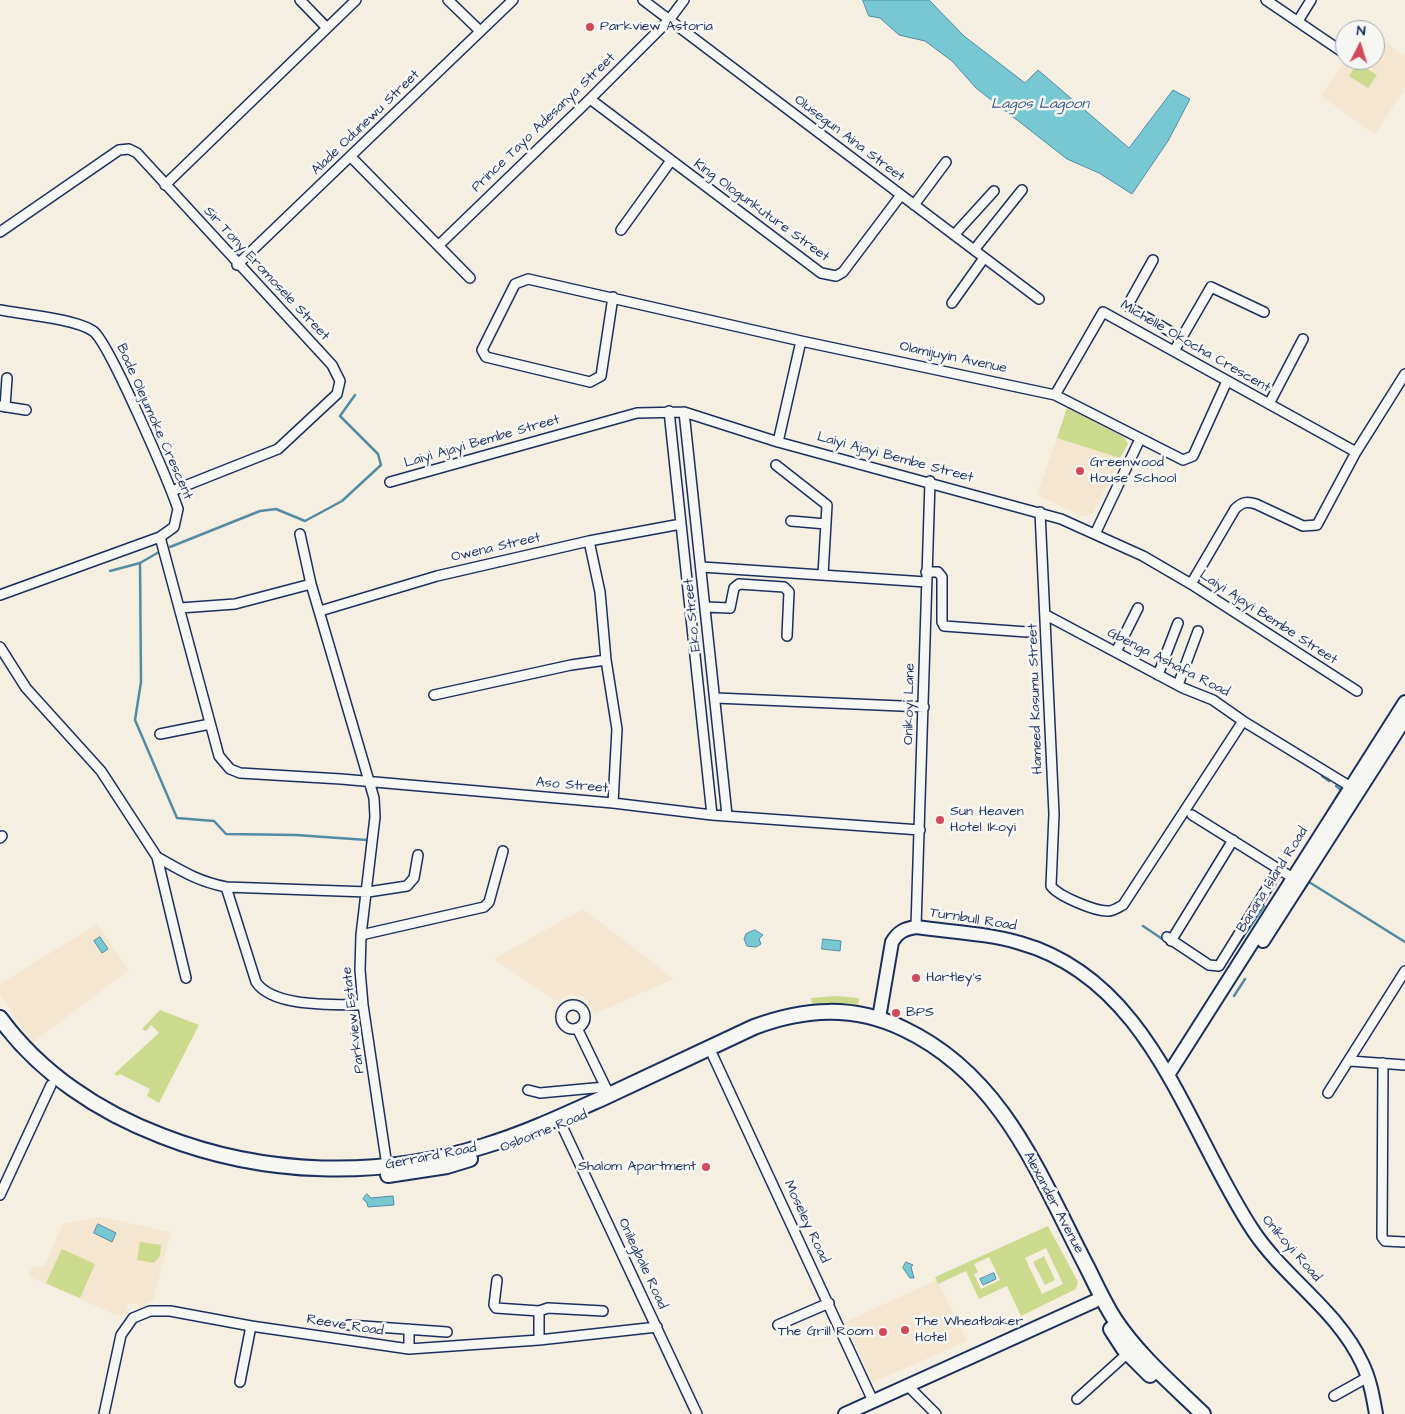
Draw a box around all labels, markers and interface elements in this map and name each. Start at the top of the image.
place label: Parkview Astoria [600,19,713,35]
north arrow [1335,20,1385,70]
marker: Parkview Astoria [584,21,596,33]
text: N [1356,21,1366,41]
street label: Prince Tayo Adesanya Street [469,50,619,196]
street label: Alade Odunewu Street [308,67,424,179]
street label: Olusegun Aina Street [790,92,908,186]
water label: Lagos Lagoon [991,96,1089,114]
street label: King Ologunkuture Street [690,156,832,266]
street label: Sir Tony Eromosele Street [199,203,333,345]
street label: Michelle Okocha Crescent [1117,297,1273,397]
street label: Olamijuyin Avenue [898,338,1008,378]
street label: Bode Olejumoke Crescent [112,341,196,503]
street label: Laiyi Ajayi Bembe Street [402,412,562,472]
street label: Laiyi Ajayi Bembe Street [815,429,975,487]
place label: Greenwood House School [1090,455,1176,488]
marker: Greenwood House School [1074,465,1086,477]
street label: Owena Street [450,530,542,566]
street label: Laiyi Ajayi Bembe Street [1196,567,1340,669]
street label: Eko Street [681,578,705,652]
street label: Hameed Kasumu Street [1025,623,1047,775]
street label: Gbenga Ashafa Road [1104,625,1232,701]
street label: Onikoyi Lane [901,663,919,745]
street label: Aso Street [535,774,609,798]
place label: Sun Heaven Hotel Ikoyi [950,804,1024,836]
marker: Sun Heaven Hotel Ikoyi [934,814,946,826]
street label: Banana Island Road [1234,824,1312,936]
street label: Turnbull Road [928,905,1018,935]
street label: Parkview Estate [339,966,369,1074]
place label: Hartley's [926,970,982,986]
marker: Hartley's [910,972,922,984]
place label: BPS [906,1005,934,1021]
marker: BPS [890,1007,902,1019]
street label: Osborne Road [498,1107,590,1157]
street label: Gerrard Road [384,1140,478,1174]
street label: Alexander Avenue [1019,1149,1087,1257]
place label: Shalom Apartment [578,1159,696,1175]
marker: Shalom Apartment [700,1161,712,1173]
street label: Moseley Road [780,1178,832,1266]
street label: Onikoyi Road [1258,1212,1324,1286]
street label: Onilegbale Road [614,1216,670,1312]
street label: Reeve Road [305,1312,385,1340]
place label: The Wheatbaker Hotel [915,1314,1023,1346]
place label: The Grill Room [778,1324,873,1340]
marker: The Wheatbaker Hotel [899,1324,911,1336]
marker: The Grill Room [877,1326,889,1338]

